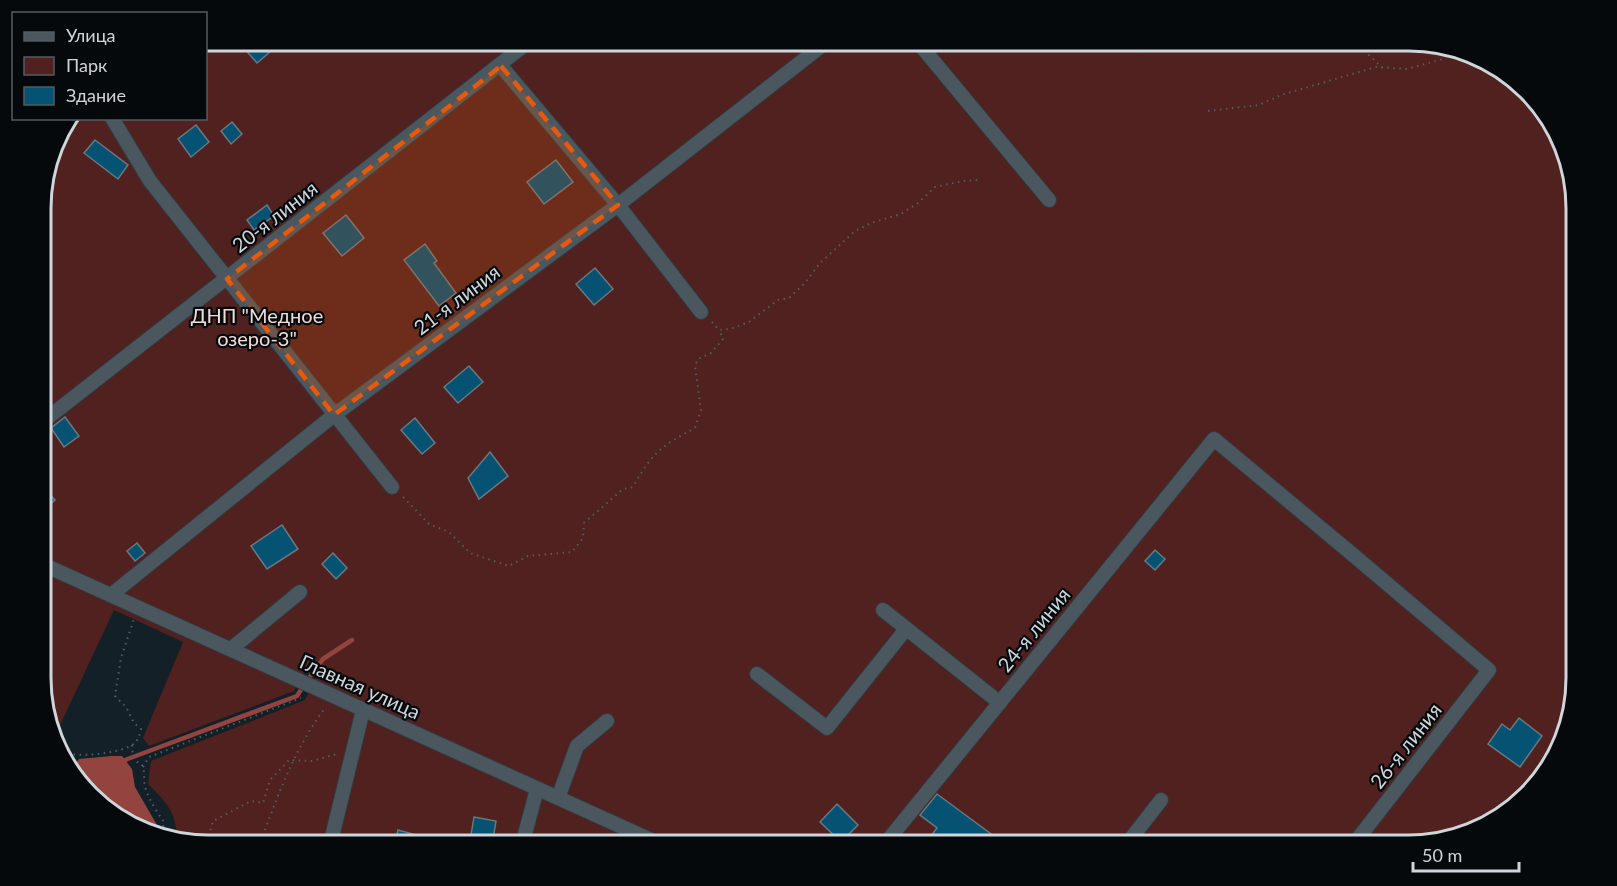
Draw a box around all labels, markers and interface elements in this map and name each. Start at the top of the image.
legend [12,12,207,120]
text: Улица [66,24,116,46]
text: Парк [66,54,108,76]
text: Здание [66,84,126,106]
street label: 20-я линия [227,176,322,257]
street label: 21-я линия [409,259,504,339]
park label: ДНП "Медное озеро-3" [191,303,323,350]
street label: 24-я линия [992,582,1074,676]
street label: Главная улица [296,649,424,723]
street label: 26-я линия [1365,698,1446,793]
scale bar [1413,835,1520,873]
text: 50 m [1422,844,1462,866]

